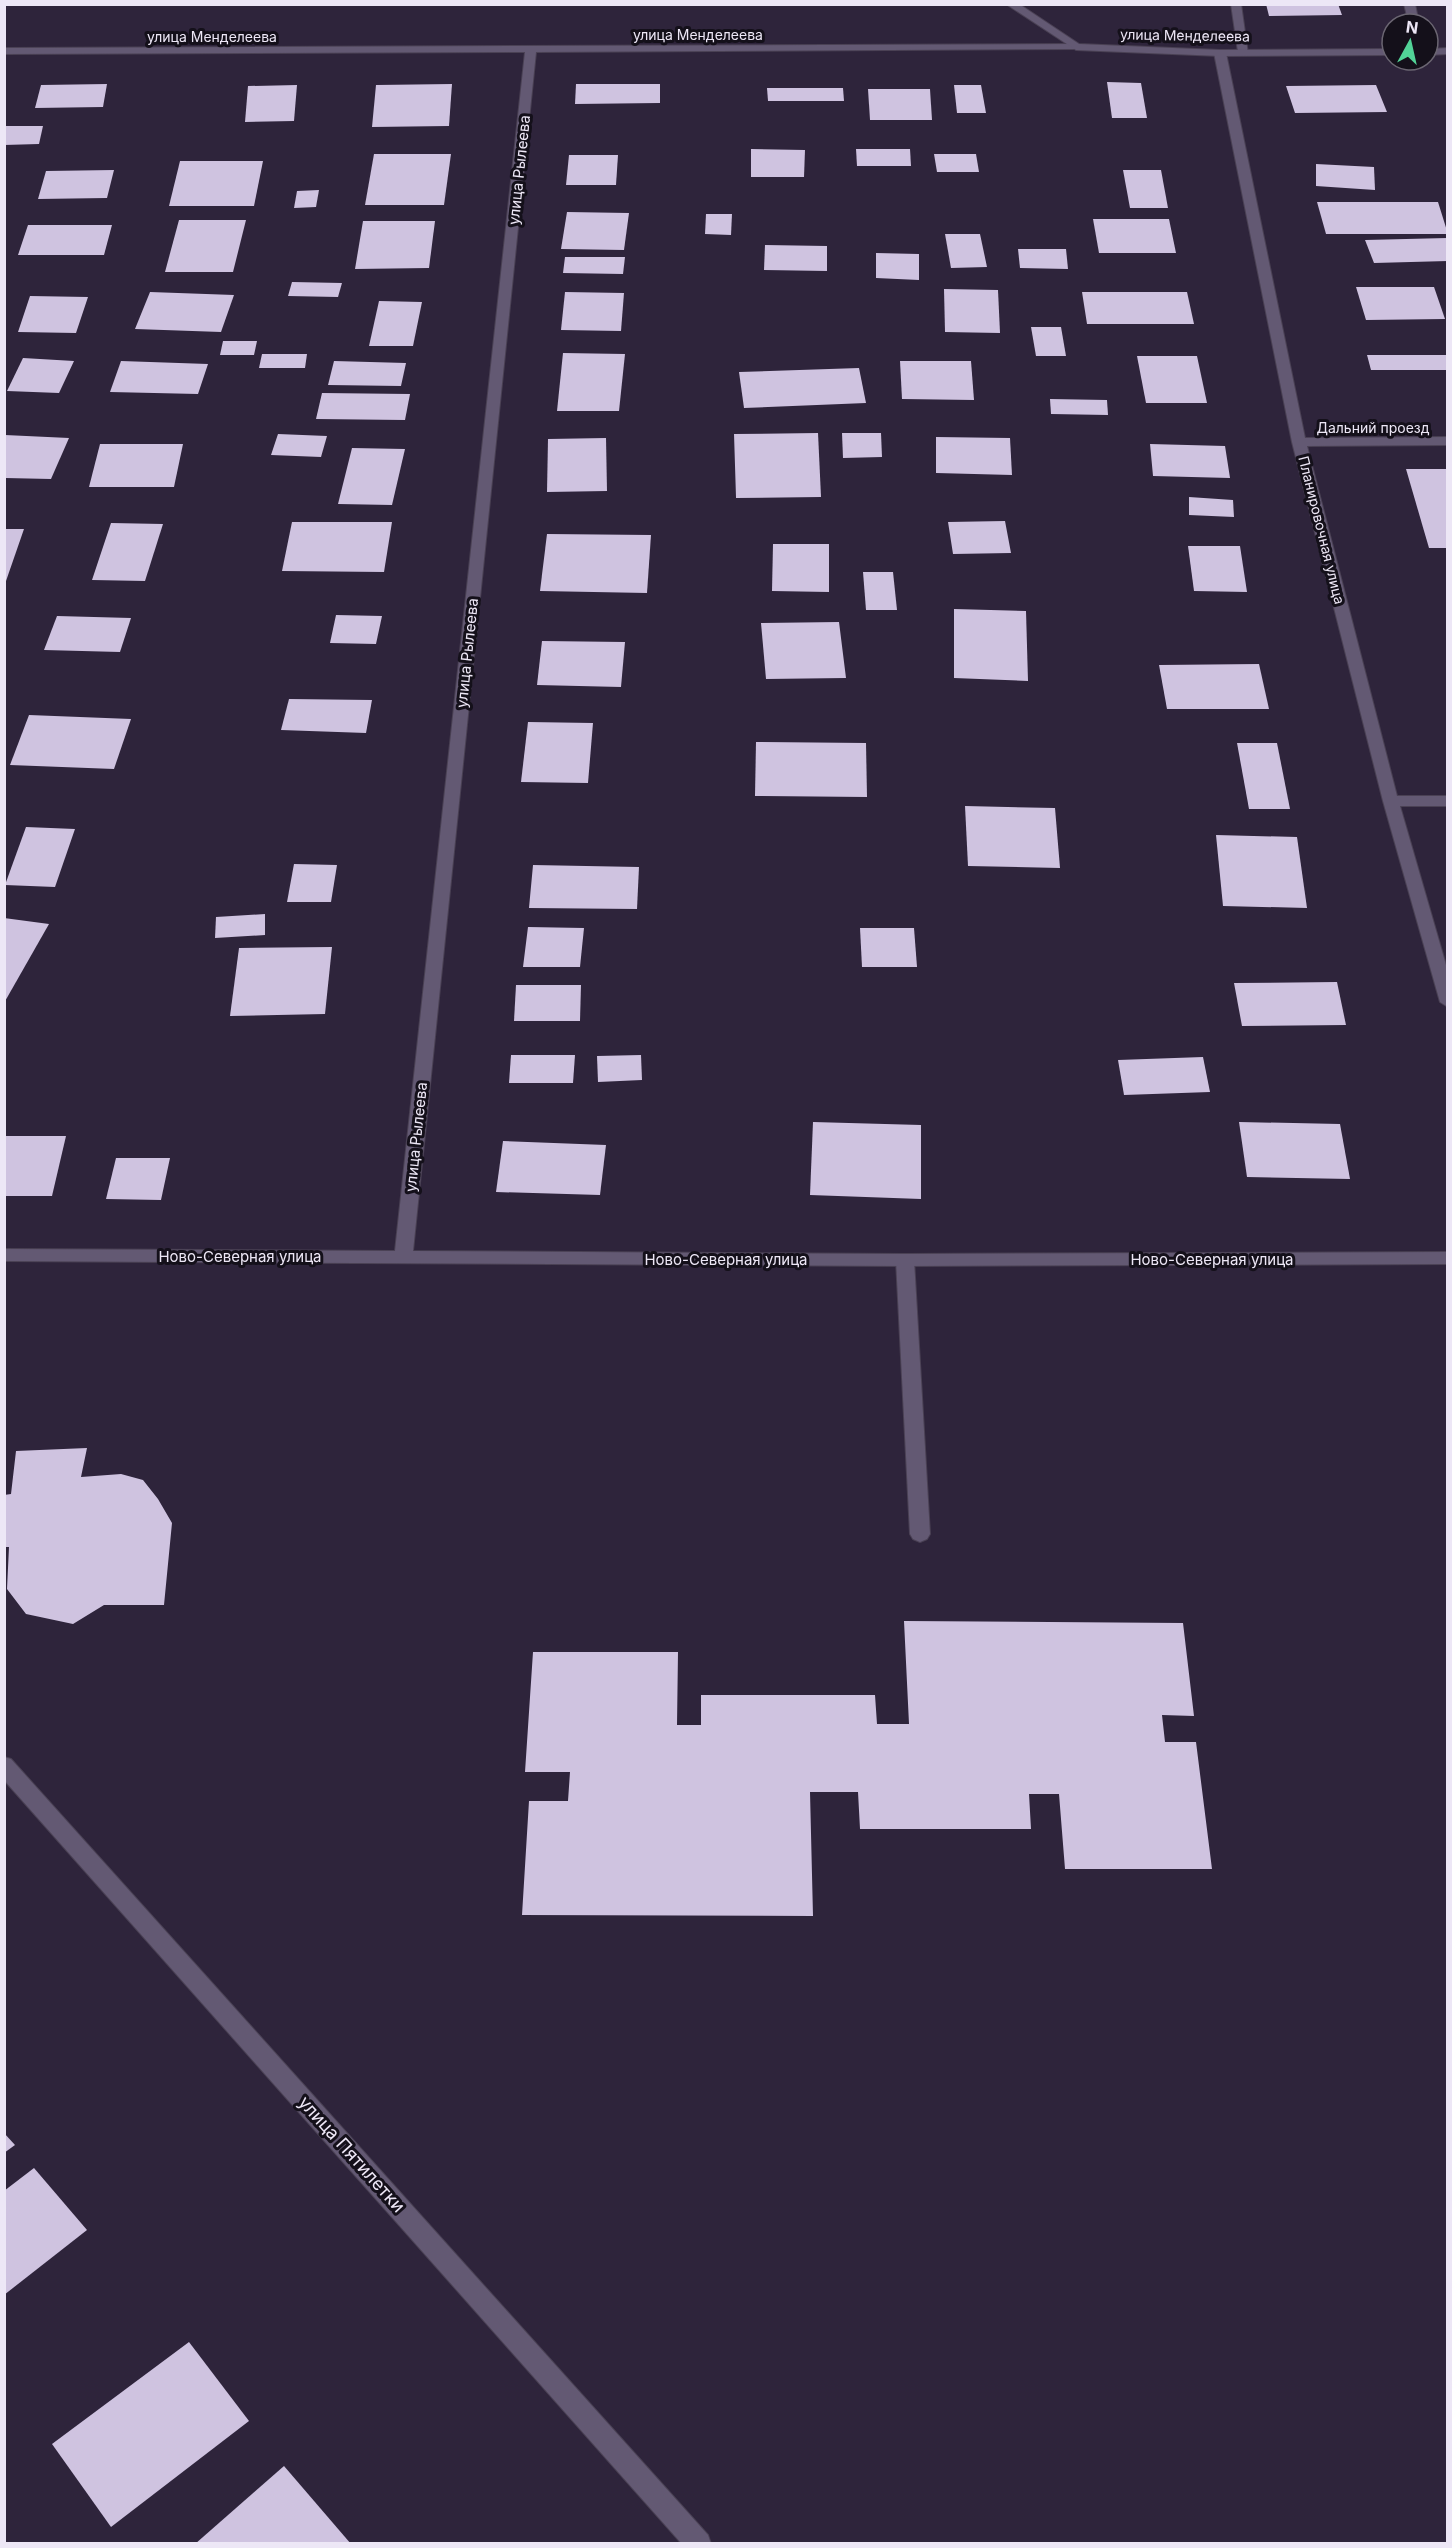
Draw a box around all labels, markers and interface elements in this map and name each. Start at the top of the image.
north arrow [1380,12,1440,72]
text: N [1405,16,1420,38]
street label: улица Менделеева [1120,25,1250,45]
street label: улица Менделеева [633,26,763,43]
street label: улица Менделеева [147,28,277,45]
street label: улица Рылеева [504,114,534,226]
street label: Дальний проезд [1316,419,1430,436]
street label: Планировочная улица [1295,454,1349,606]
street label: улица Рылеева [452,597,482,709]
street label: улица Рылеева [401,1081,431,1193]
street label: Ново-Северная улица [158,1247,322,1266]
street label: Ново-Северная улица [644,1250,808,1269]
street label: Ново-Северная улица [1130,1250,1294,1269]
street label: улица Пятилетки [294,2092,410,2216]

